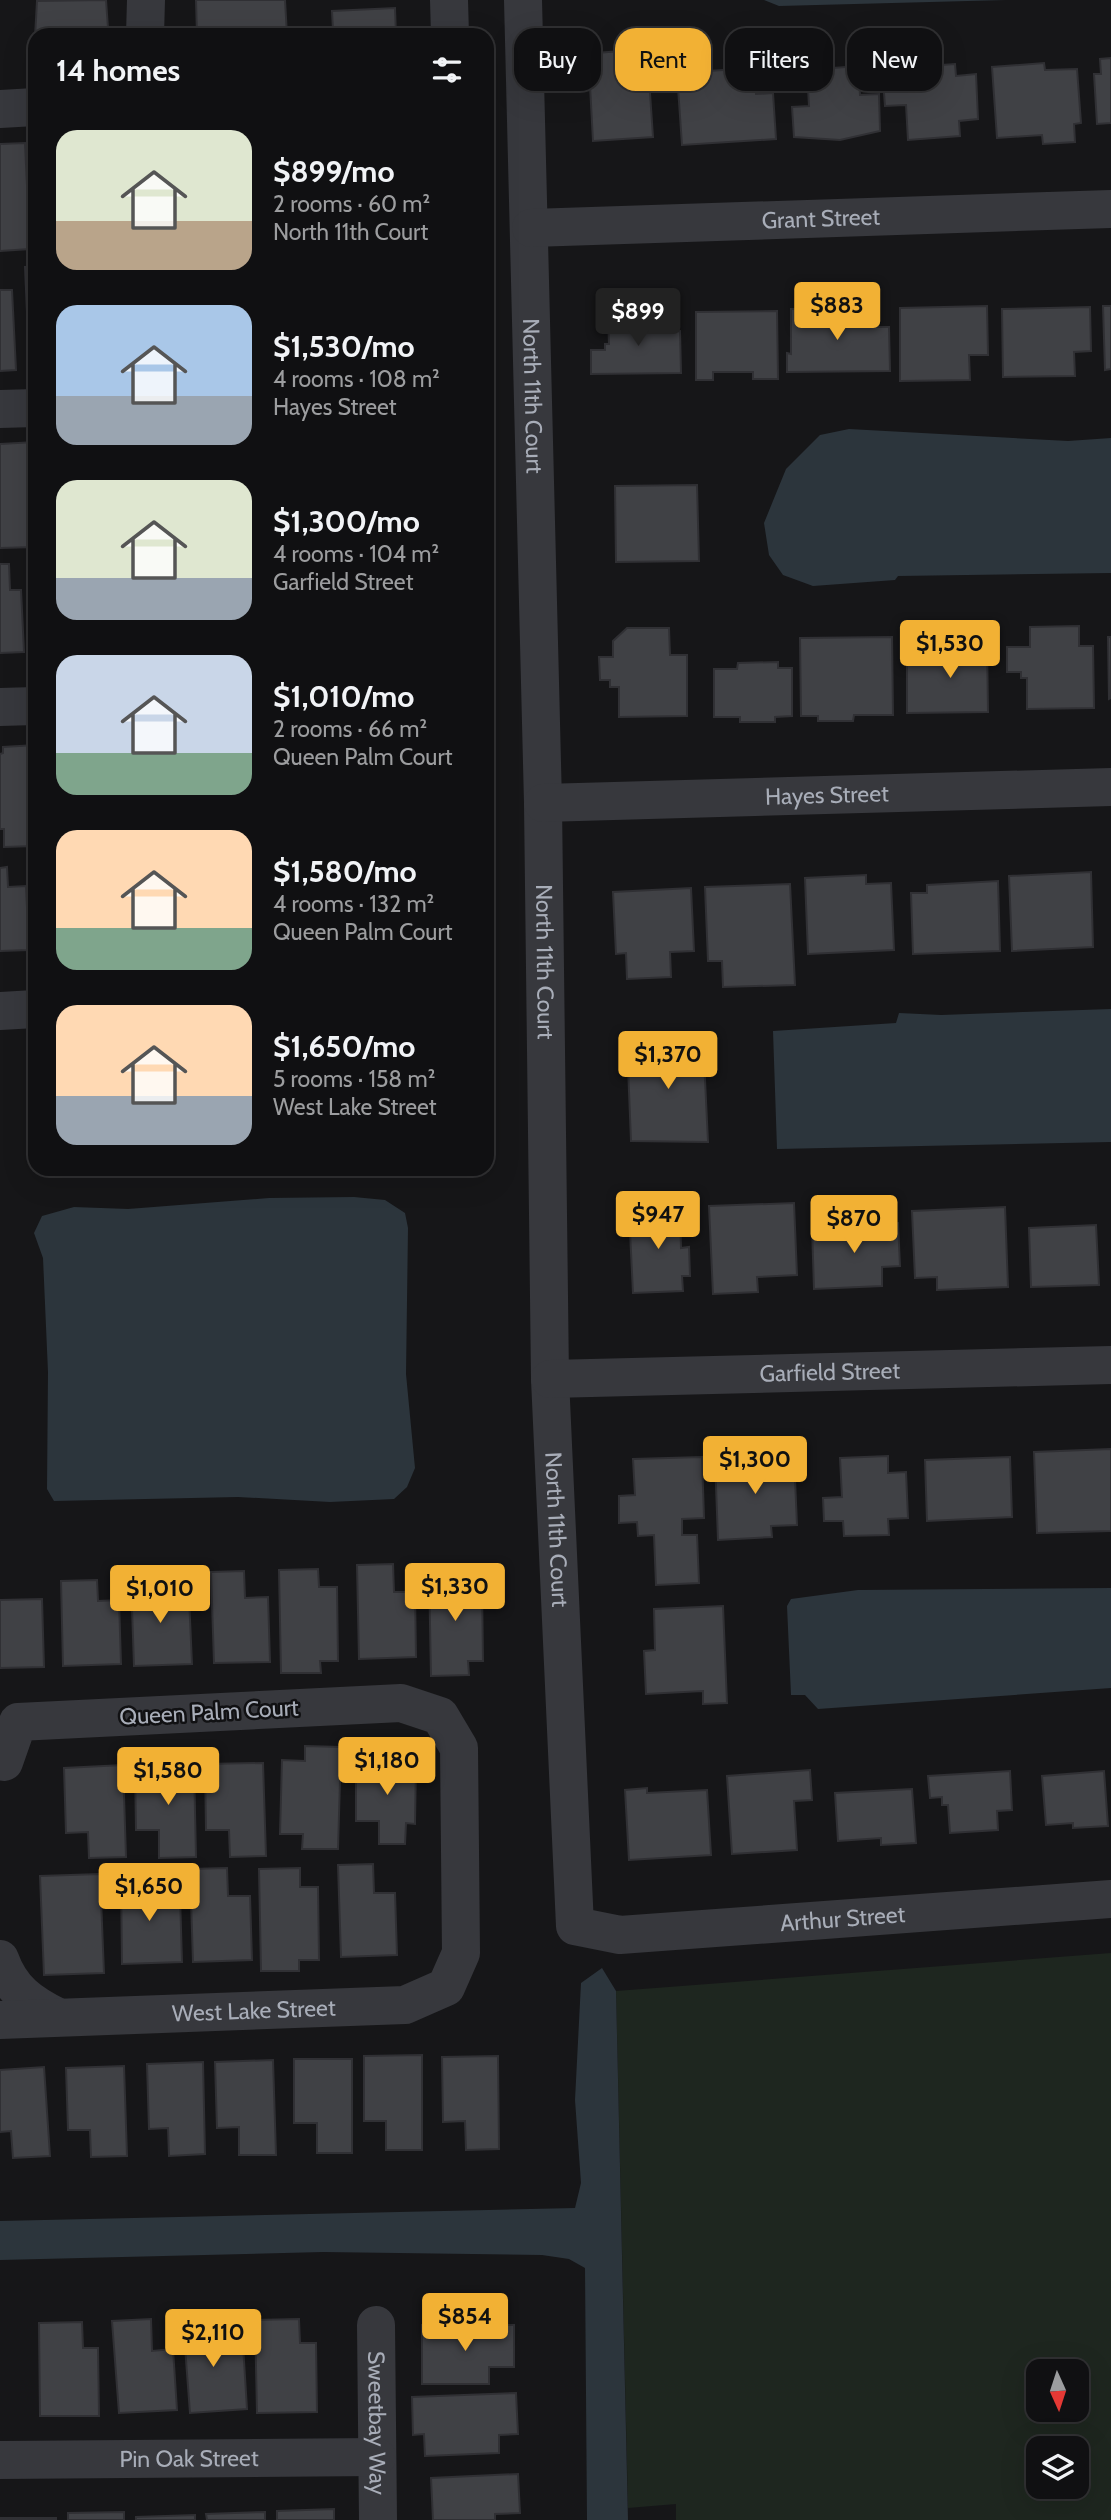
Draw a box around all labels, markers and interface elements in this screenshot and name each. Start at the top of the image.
chip: Buy [514,28,601,91]
chip: Rent [615,28,711,91]
chip: Filters [725,28,833,91]
chip: New [847,28,942,91]
icon: filters [428,51,466,89]
text: 14 homes [56,52,180,89]
text: $899/mo [273,153,395,190]
icon: home [112,158,196,242]
text: 2 rooms · 60 m² [273,190,430,218]
street label: Grant Street [761,203,881,234]
text: North 11th Court [273,218,428,246]
pin: $883 [796,282,878,342]
pin: $899 [597,288,679,348]
text: $883 [810,291,864,319]
text: $899 [611,297,665,325]
street label: North 11th Court [517,318,549,474]
text: $1,530/mo [273,328,415,365]
icon: home [112,333,196,417]
text: 4 rooms · 108 m² [273,365,440,393]
text: Hayes Street [273,393,397,421]
text: $1,300/mo [273,503,420,540]
icon: home [112,508,196,592]
text: 4 rooms · 104 m² [273,540,439,568]
text: Garfield Street [273,568,413,596]
pin: $1,530 [893,620,1007,680]
text: $1,530 [916,629,984,657]
text: $1,010/mo [273,678,414,715]
icon: home [112,683,196,767]
text: 2 rooms · 66 m² [273,715,427,743]
text: Queen Palm Court [273,743,452,771]
street label: Hayes Street [765,779,889,811]
text: $1,580/mo [273,853,417,890]
icon: home [112,858,196,942]
street label: North 11th Court [530,884,560,1040]
text: 4 rooms · 132 m² [273,890,434,918]
text: Queen Palm Court [273,918,452,946]
text: $1,650/mo [273,1028,415,1065]
pin: $1,370 [611,1032,725,1091]
icon: home [112,1033,196,1117]
text: $1,370 [634,1040,702,1068]
text: 5 rooms · 158 m² [273,1065,435,1093]
text: West Lake Street [273,1093,437,1121]
pin: $947 [617,1192,699,1251]
pin: $870 [813,1196,895,1255]
text: $947 [632,1200,684,1228]
text: $870 [827,1204,882,1232]
street label: Garfield Street [759,1356,901,1388]
pin: $1,300 [698,1436,812,1496]
text: $1,300 [719,1445,791,1473]
street label: North 11th Court [539,1451,574,1608]
pin: $1,330 [398,1564,512,1623]
pin: $1,010 [103,1566,217,1625]
text: $1,330 [421,1572,489,1600]
text: $1,010 [126,1574,194,1602]
street label: Queen Palm Court [119,1693,300,1731]
pin: $1,180 [330,1738,444,1797]
text: $1,180 [354,1746,420,1774]
pin: $1,580 [111,1748,225,1807]
text: $1,580 [133,1756,203,1784]
pin: $1,650 [92,1864,206,1923]
text: $1,650 [115,1872,183,1900]
street label: Arthur Street [779,1900,906,1937]
street label: West Lake Street [172,1994,336,2028]
pin: $854 [424,2294,506,2353]
text: $854 [438,2302,492,2330]
pin: $2,110 [156,2310,270,2369]
text: $2,110 [181,2318,245,2346]
street label: Sweetbay Way [362,2351,392,2496]
north arrow [1026,2359,1088,2422]
map controls [1026,2359,1089,2499]
button: layers [1026,2436,1089,2499]
street label: Pin Oak Street [119,2444,259,2473]

